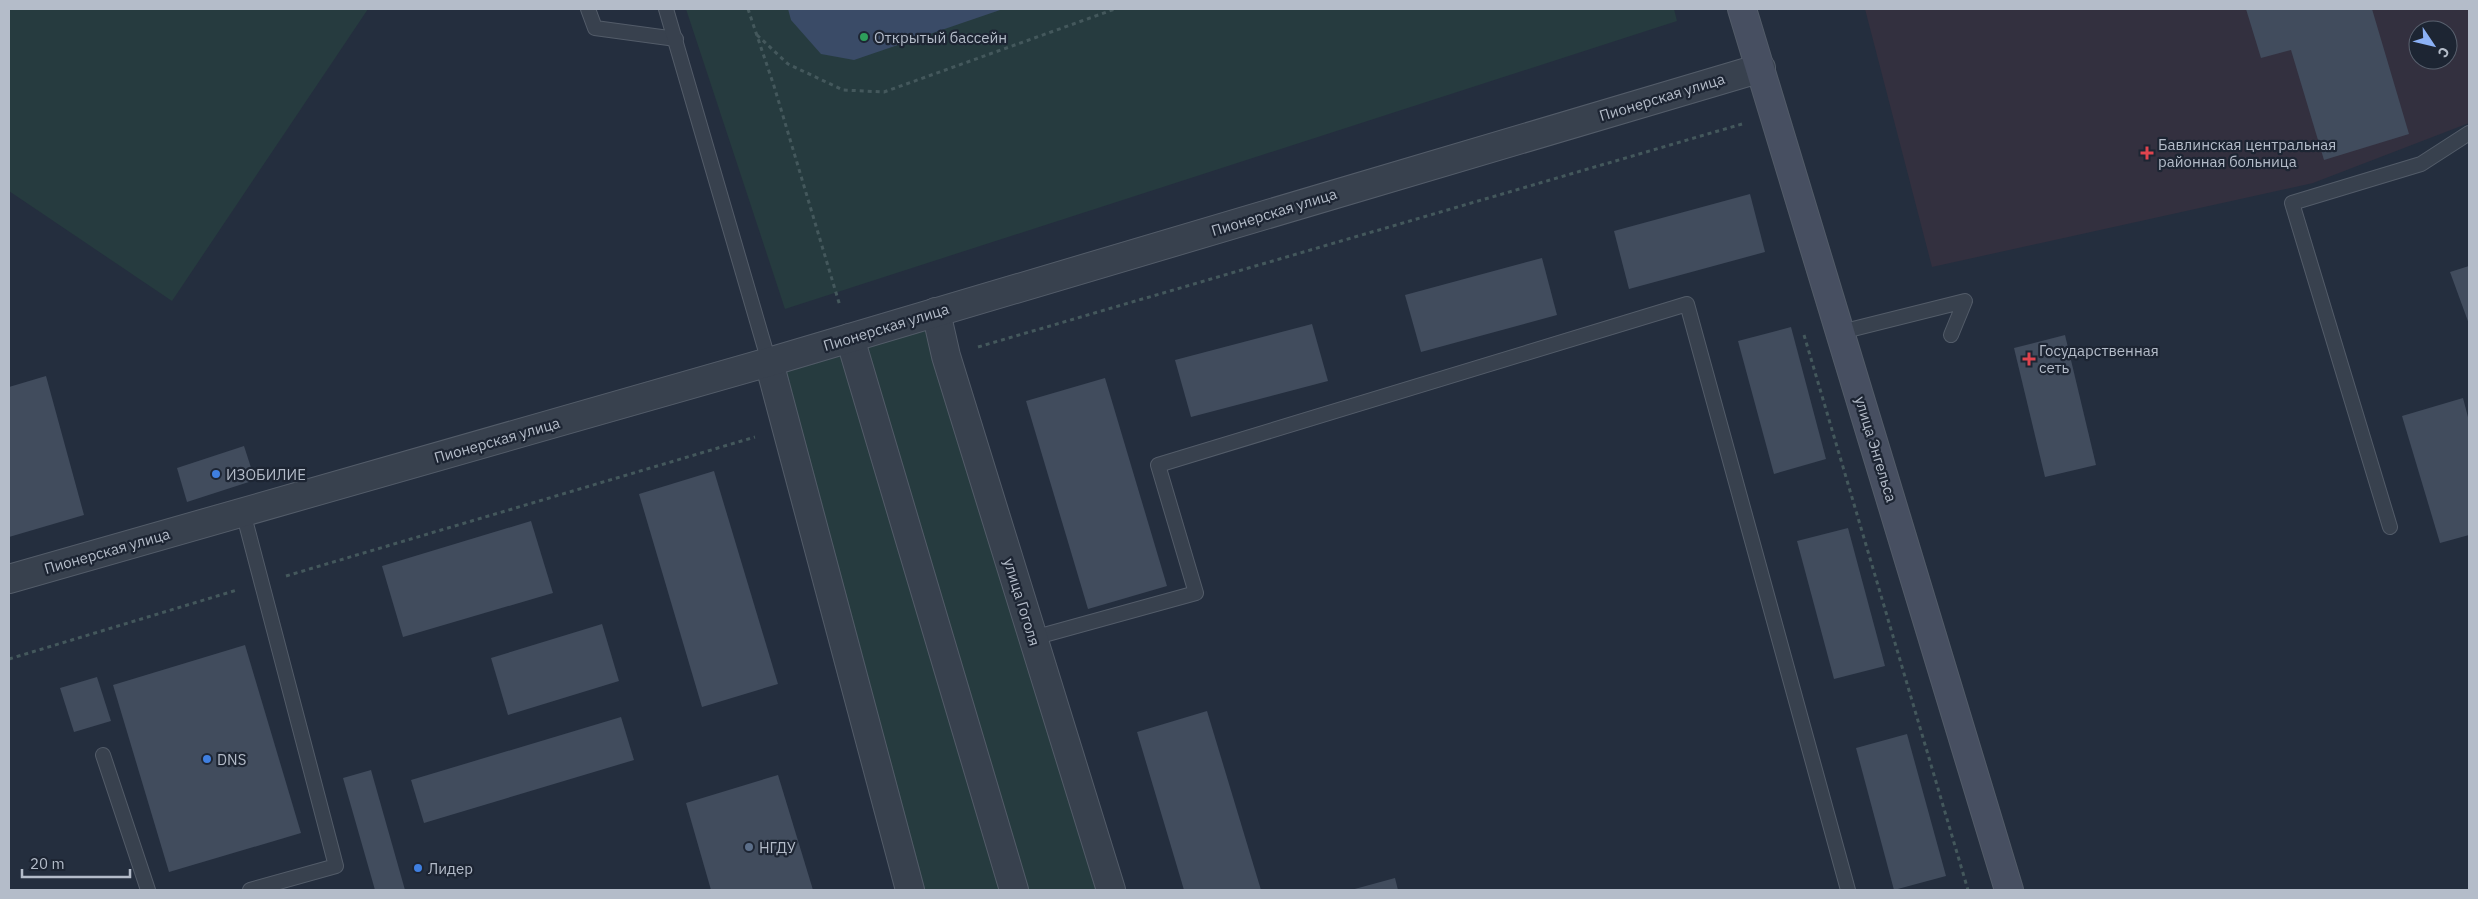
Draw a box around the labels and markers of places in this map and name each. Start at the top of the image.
place label: Открытый бассейн [874,28,1007,47]
marker: Открытый бассейн [858,31,870,43]
place label: Бавлинская центральная районная больница [2158,135,2336,171]
marker: Бавлинская центральная районная больница [2140,146,2154,160]
place label: Государственная сеть [2039,341,2159,377]
marker: Государственная сеть [2023,353,2035,365]
place label: ИЗОБИЛИЕ [226,465,306,484]
marker: ИЗОБИЛИЕ [210,468,222,480]
place label: DNS [217,750,246,769]
marker: DNS [201,753,213,765]
place label: НГДУ [759,838,796,857]
marker: НГДУ [743,841,755,853]
place label: Лидер [428,859,473,878]
marker: Лидер [412,862,424,874]

